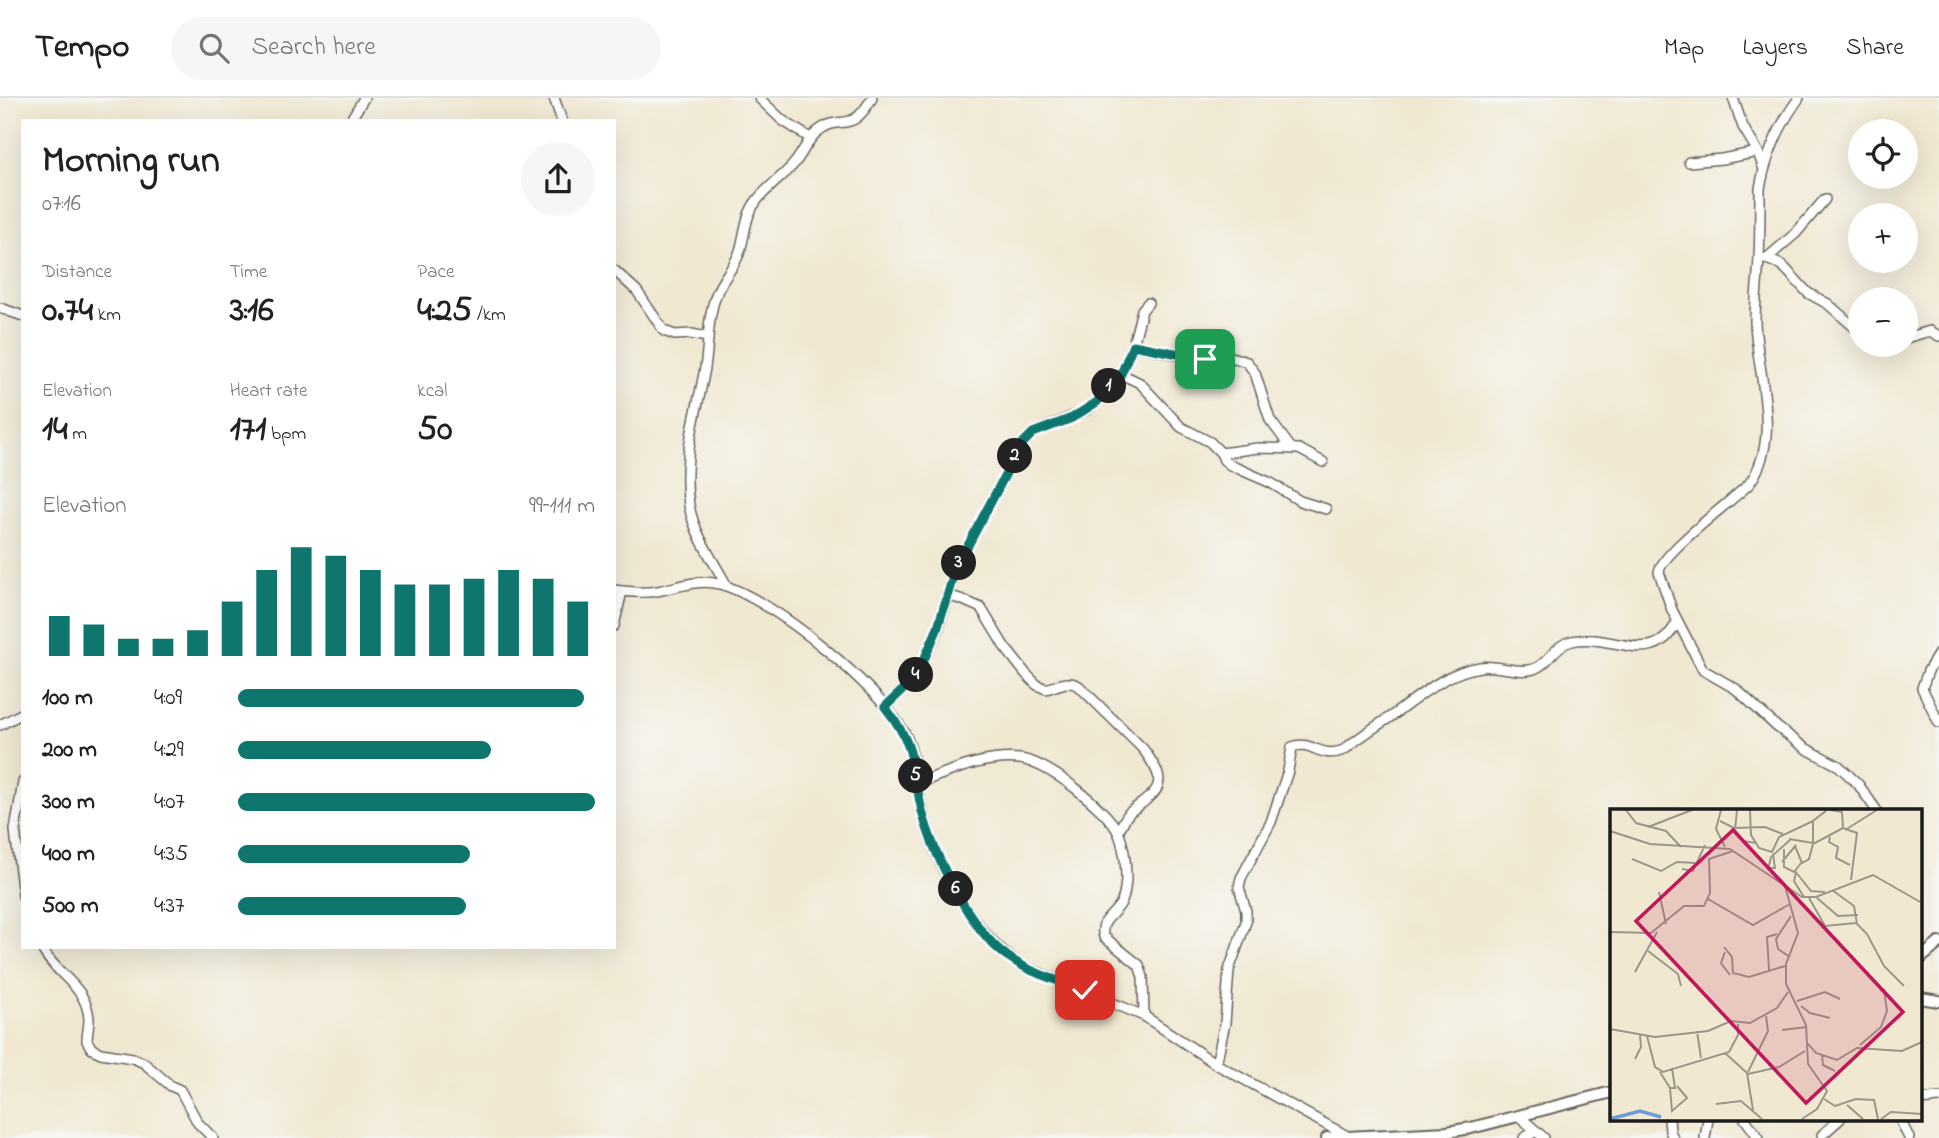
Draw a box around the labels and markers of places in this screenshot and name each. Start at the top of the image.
pin [1175,329,1235,389]
pin: 1 [1092,368,1126,404]
pin: 2 [998,438,1032,474]
pin: 3 [942,546,976,580]
pin: 4 [898,658,934,692]
pin: 5 [898,758,934,794]
pin: 6 [939,872,974,906]
pin [1055,960,1115,1020]

